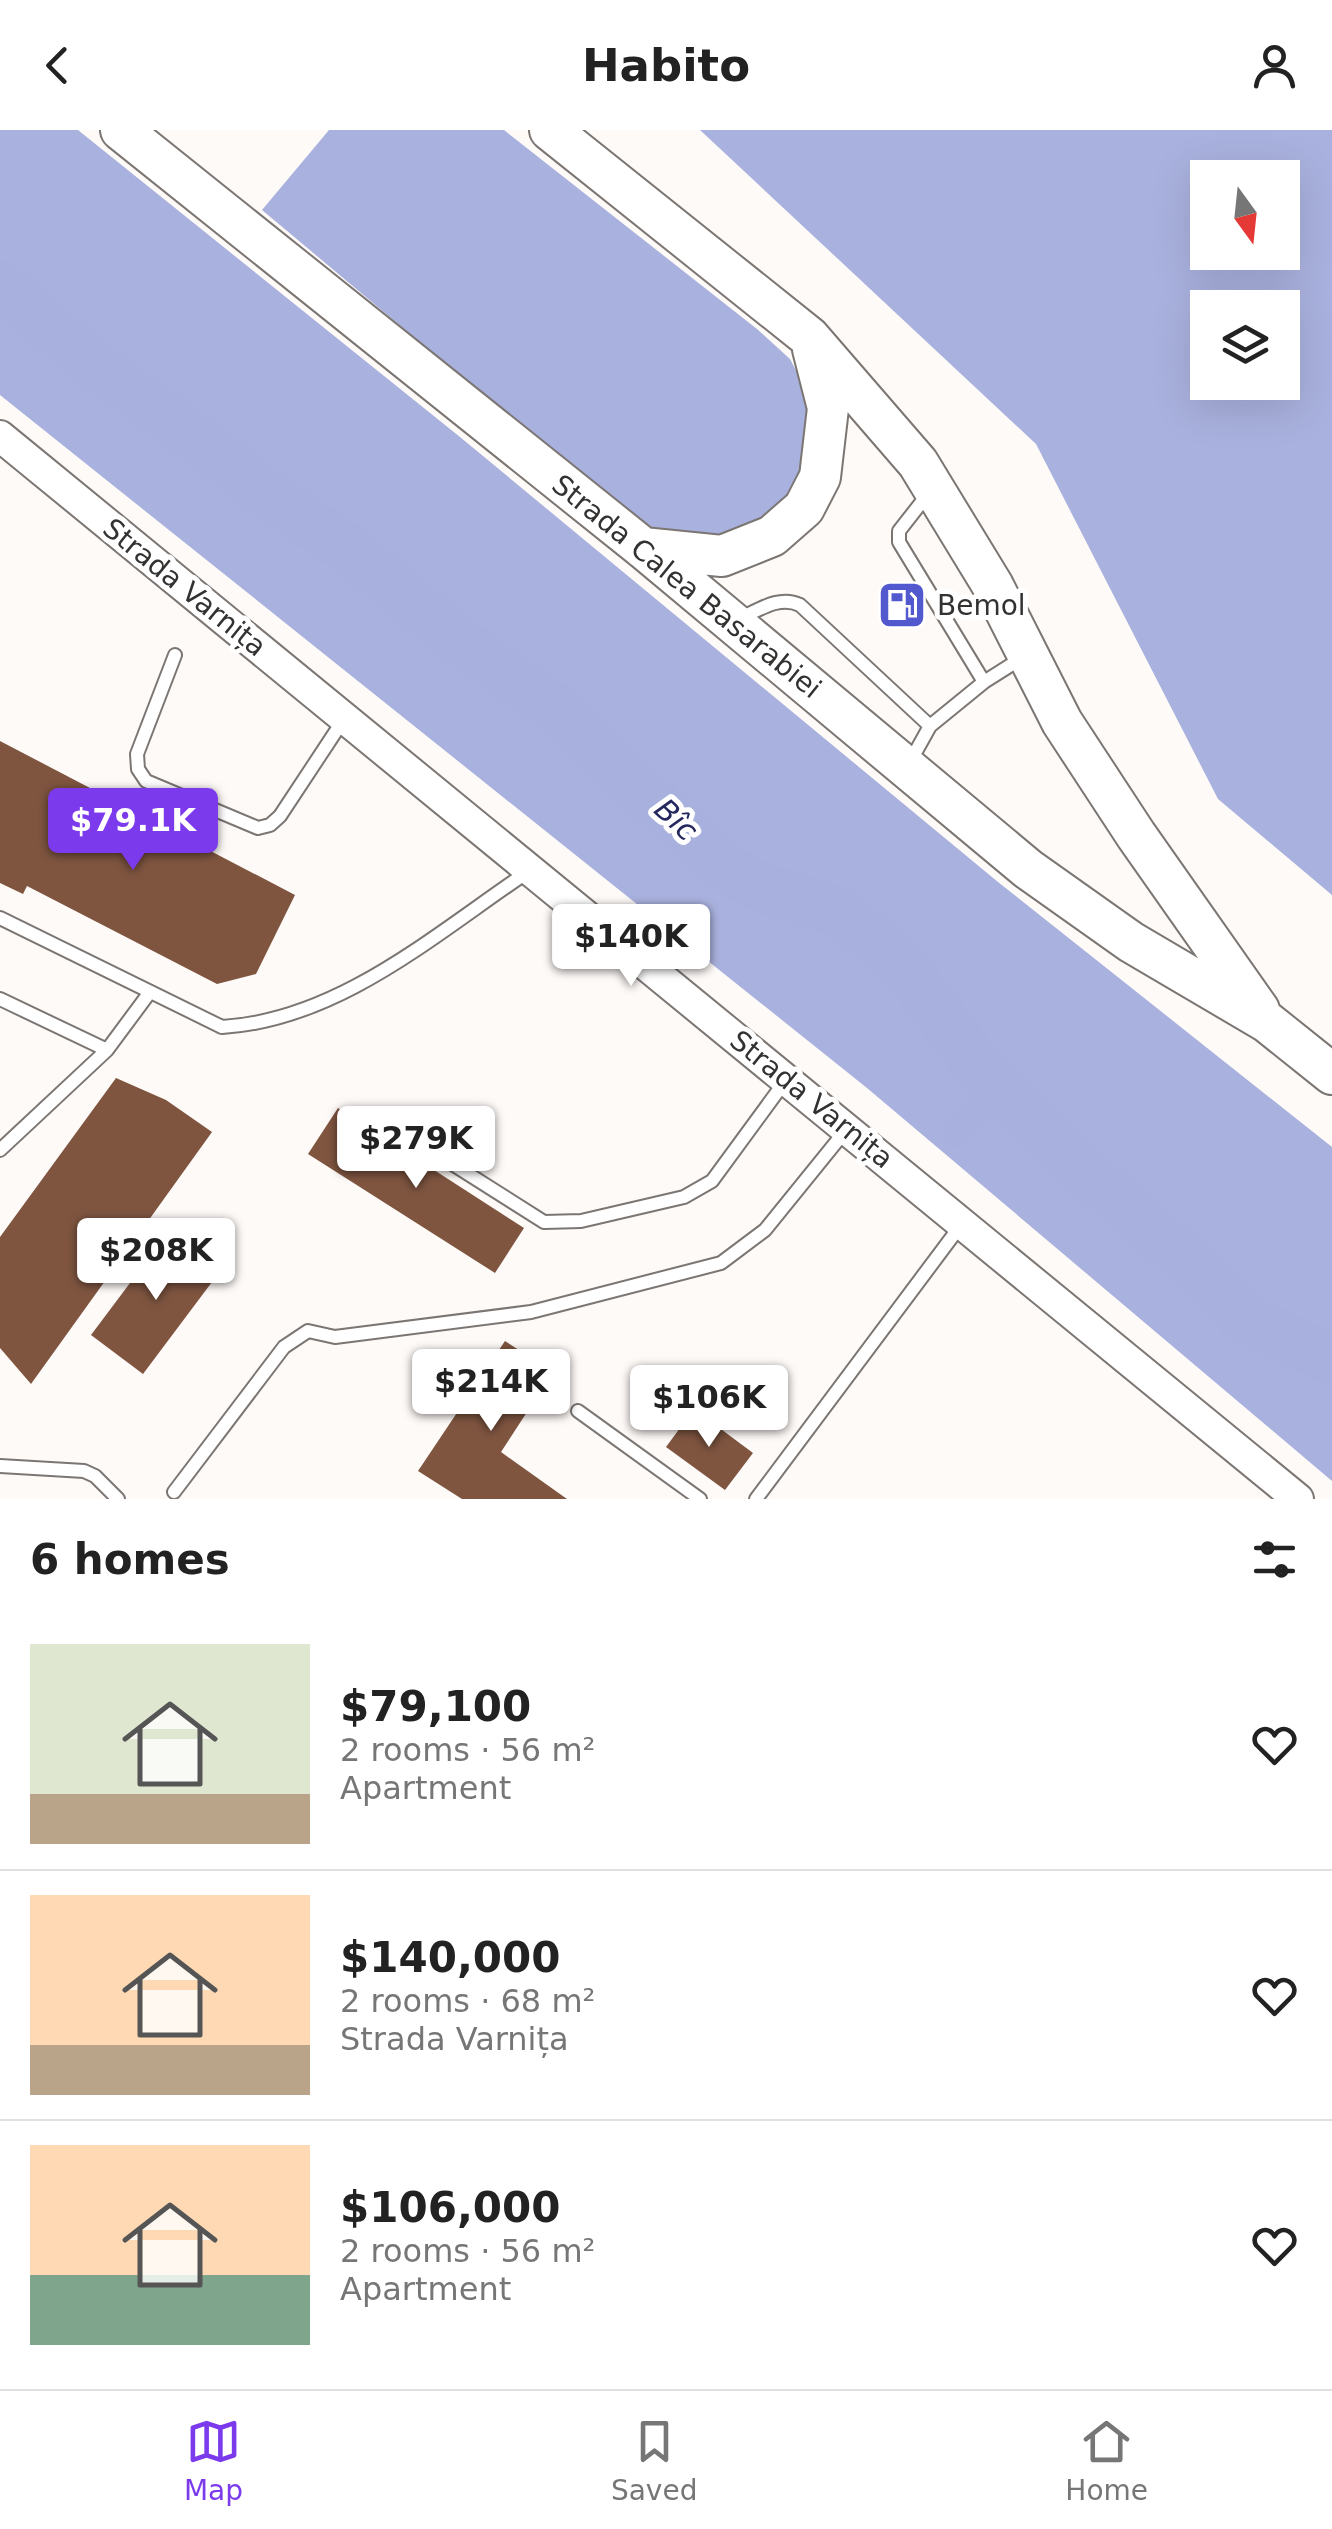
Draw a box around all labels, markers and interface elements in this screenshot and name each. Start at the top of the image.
icon: back [30,38,85,93]
icon: person [1247,38,1302,93]
text: Habito [582,39,750,92]
north arrow [1190,160,1300,270]
map controls [1190,160,1300,400]
button: layers [1190,290,1300,400]
street label: Strada Calea Basarabiei [546,468,828,705]
street label: Strada Varnița [97,512,273,663]
fuel station icon: Bemol [876,579,928,631]
place label: Bemol [937,589,1026,622]
pin: $79.1K [52,788,214,873]
water label: Bîc [648,791,705,848]
text: $79.1K [70,801,196,839]
pin: $140K [561,904,701,989]
text: $140K [574,917,688,955]
street label: Strada Varnița [724,1024,900,1175]
pin: $279K [346,1106,486,1191]
text: $279K [359,1119,473,1157]
pin: $208K [86,1218,226,1303]
text: $208K [99,1231,213,1269]
pin: $214K [421,1349,561,1434]
text: $214K [434,1362,548,1400]
pin: $106K [639,1365,779,1450]
text: $106K [652,1378,766,1416]
icon: filters [1247,1532,1302,1587]
text: 6 homes [30,1535,230,1584]
text: $79,100 [340,1682,531,1731]
icon: home [110,1684,230,1804]
icon: heart [1247,1717,1302,1772]
text: 2 rooms · 56 m² [340,1731,595,1769]
text: Apartment [340,1769,511,1807]
text: $140,000 [340,1933,561,1982]
icon: home [110,1935,230,2055]
icon: heart [1247,1968,1302,2023]
text: 2 rooms · 68 m² [340,1982,595,2020]
text: Strada Varnița [340,2020,569,2058]
text: $106,000 [340,2183,561,2232]
icon: home [110,2185,230,2305]
icon: heart [1247,2218,1302,2273]
text: 2 rooms · 56 m² [340,2232,595,2270]
text: Apartment [340,2270,511,2308]
tab: Map [184,2414,243,2507]
tab: Saved [611,2414,697,2507]
tab: Home [1065,2414,1148,2507]

